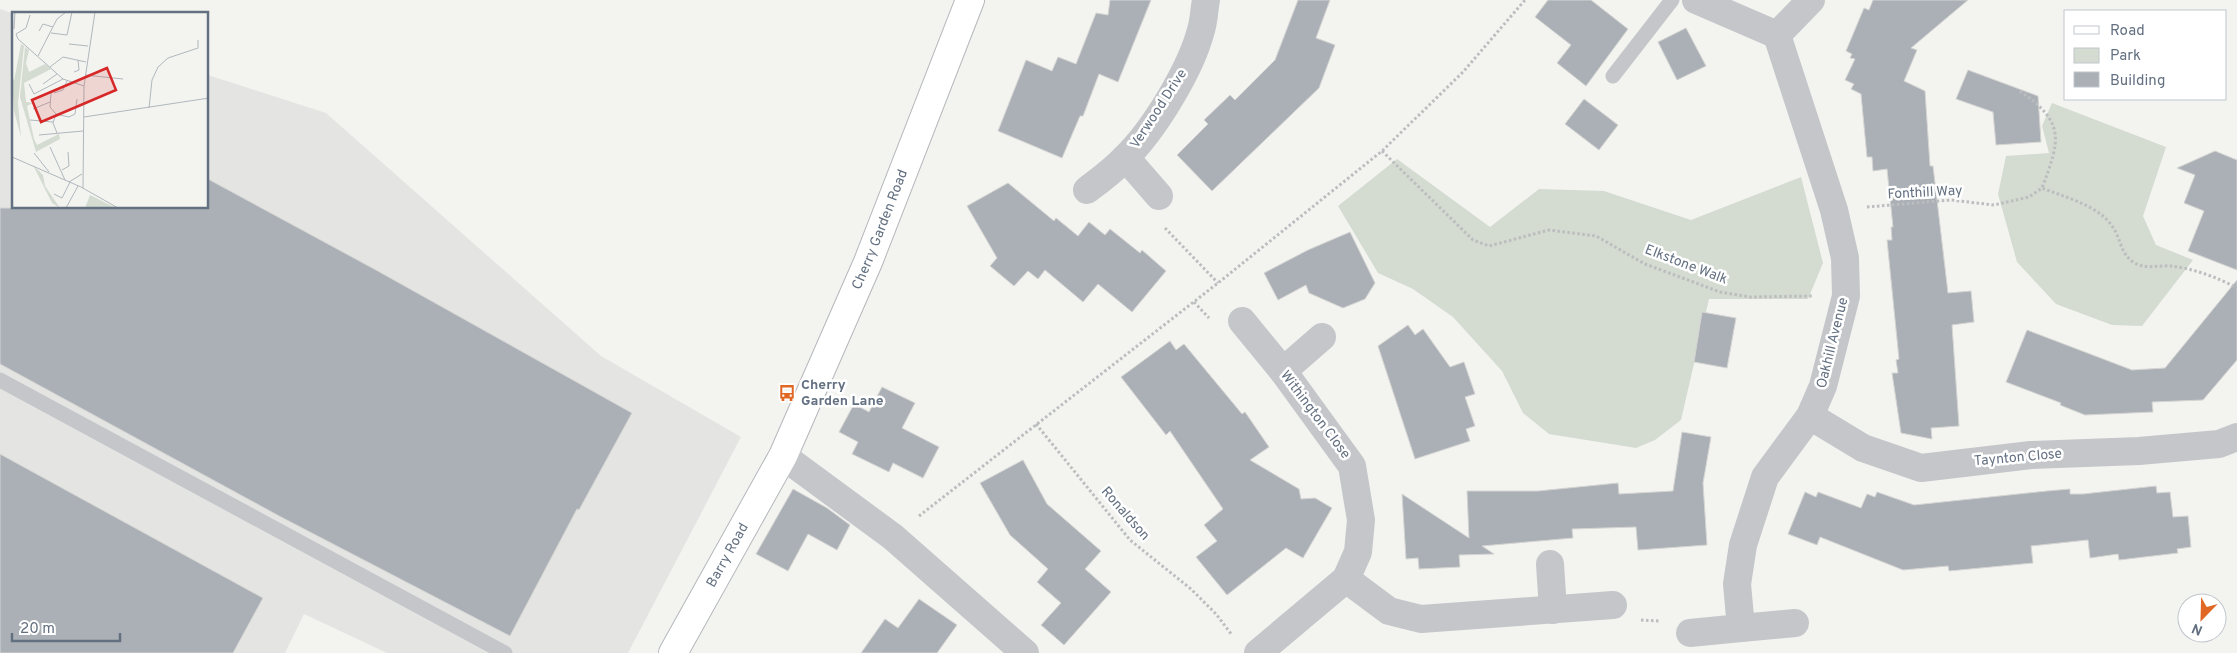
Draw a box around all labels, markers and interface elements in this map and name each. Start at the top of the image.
legend [2064,10,2227,100]
inset map [12,12,209,209]
text: Road [2110,22,2145,41]
text: Park [2110,47,2141,66]
street label: Verwood Drive [1127,66,1191,152]
text: Building [2110,72,2165,91]
street label: Cherry Garden Road [848,167,912,292]
street label: Fonthill Way [1887,183,1963,203]
street label: Elkstone Walk [1642,241,1730,289]
street label: Oakhill Avenue [1813,296,1853,390]
street label: Withington Close [1276,367,1354,463]
place label: Cherry Garden Lane [801,377,884,410]
bus stop icon: Cherry Garden Lane [777,383,797,403]
street label: Taynton Close [1973,446,2063,470]
street label: Ronaldson [1097,484,1153,544]
street label: Barry Road [703,520,752,590]
north arrow [2177,593,2227,643]
scale bar [12,610,120,642]
text: N [2190,619,2205,638]
text: 20 m [20,620,55,639]

